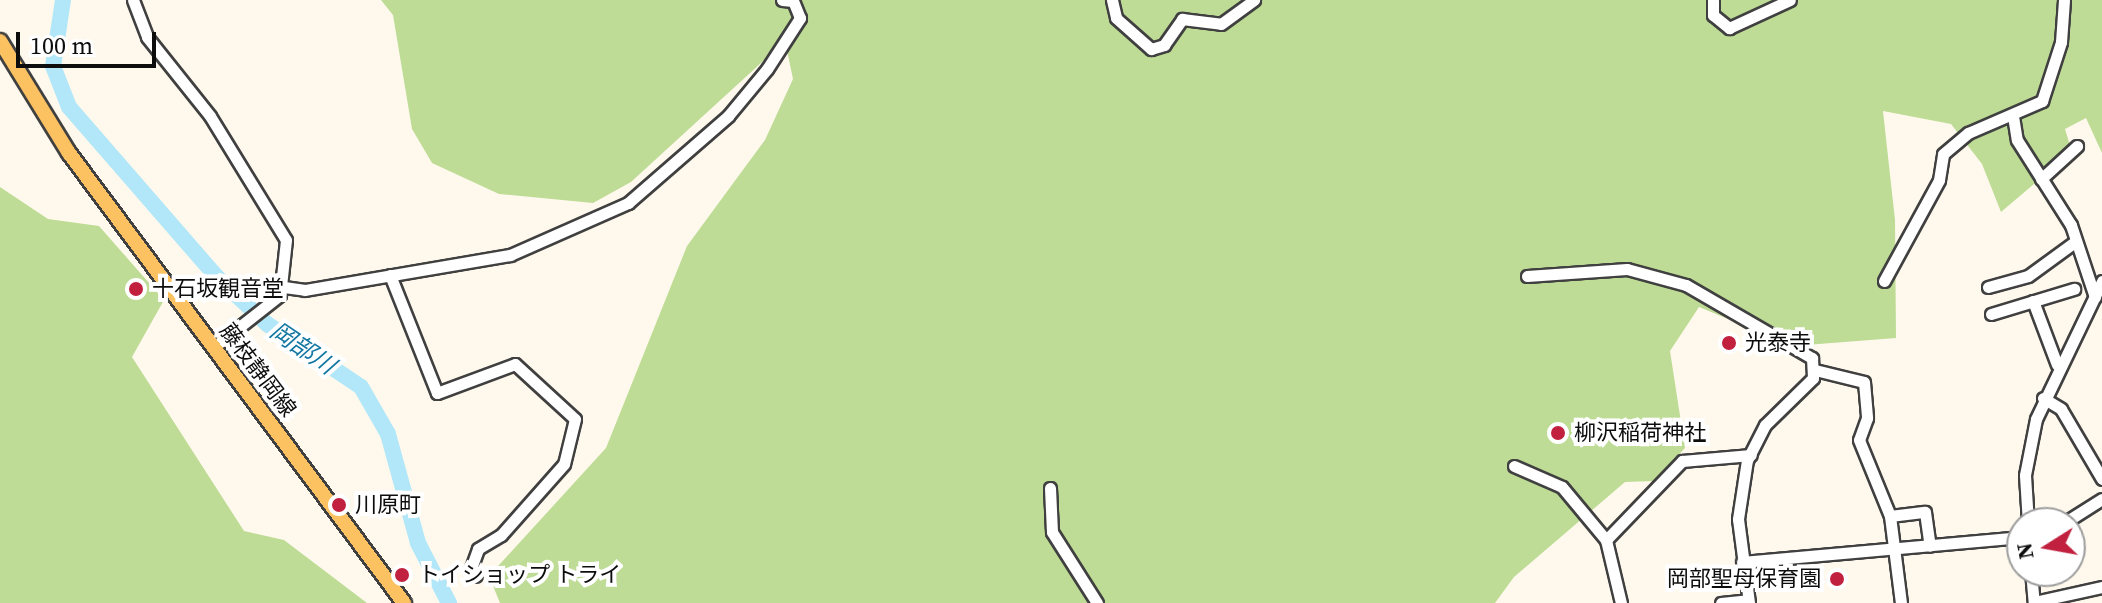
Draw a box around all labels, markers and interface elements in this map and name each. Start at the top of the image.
scale bar [20,16,160,66]
text: 100 m [30,29,93,62]
place label: 十石坂観音堂 [152,276,284,302]
marker: 十石坂観音堂 [127,280,145,298]
water label: 岡部川 [265,316,341,380]
street label: 藤枝静岡線 [214,318,302,422]
place label: 光泰寺 [1745,330,1811,356]
marker: 光泰寺 [1720,334,1738,352]
place label: 柳沢稲荷神社 [1574,420,1706,446]
marker: 柳沢稲荷神社 [1549,424,1567,442]
place label: 川原町 [355,492,421,518]
marker: 川原町 [330,496,348,514]
north arrow [2006,507,2086,587]
text: N [2008,540,2041,562]
place label: トイショップ トライ [418,562,621,588]
marker: トイショップ トライ [393,566,411,584]
place label: 岡部聖母保育園 [1667,566,1821,592]
marker: 岡部聖母保育園 [1828,570,1846,588]

